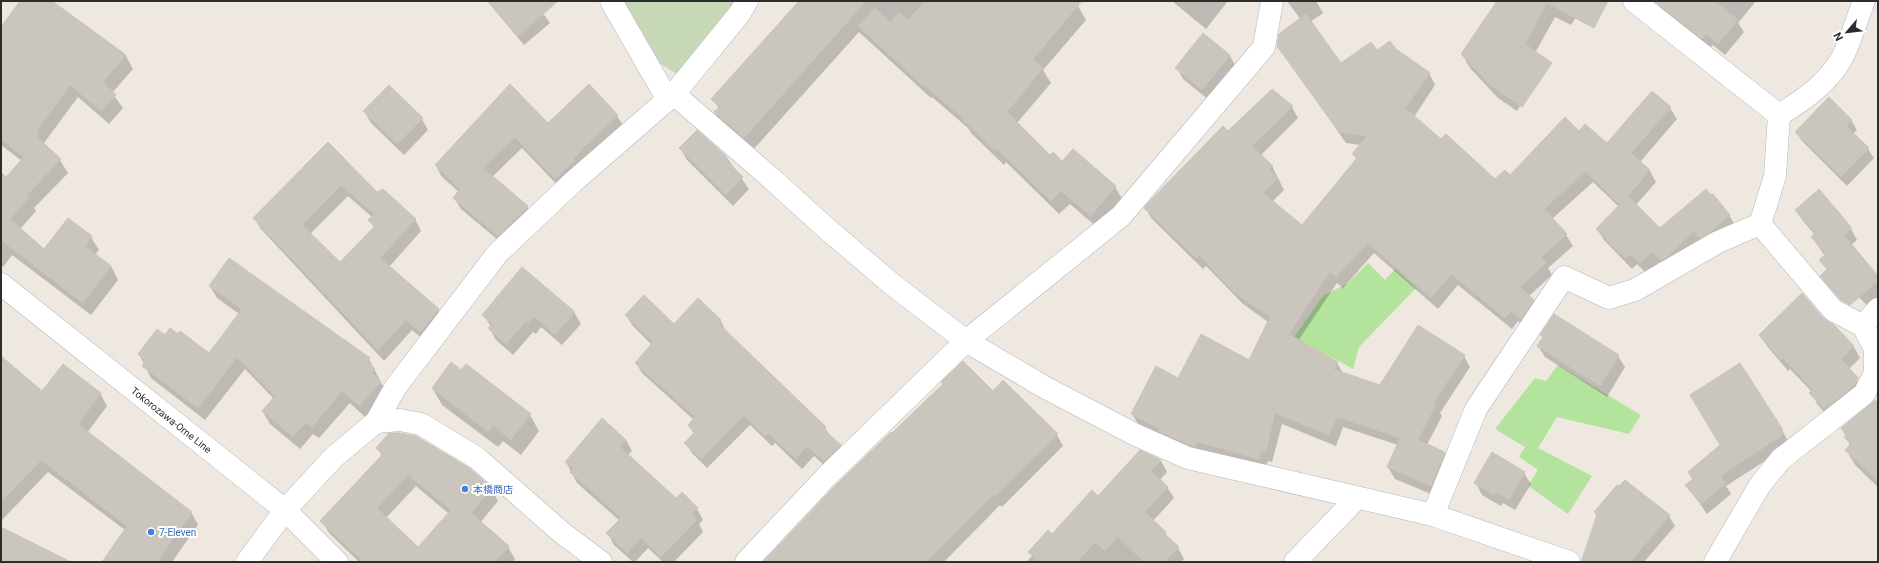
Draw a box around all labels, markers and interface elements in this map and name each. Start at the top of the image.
north arrow [1827,12,1867,52]
text: N [1831,30,1846,43]
street label: Tokorozawa-Ome Line [129,385,213,455]
marker: 本橋商店 [460,484,470,494]
place label: 本橋商店 [473,484,513,495]
marker: 7-Eleven [146,527,156,537]
place label: 7-Eleven [159,527,196,538]

